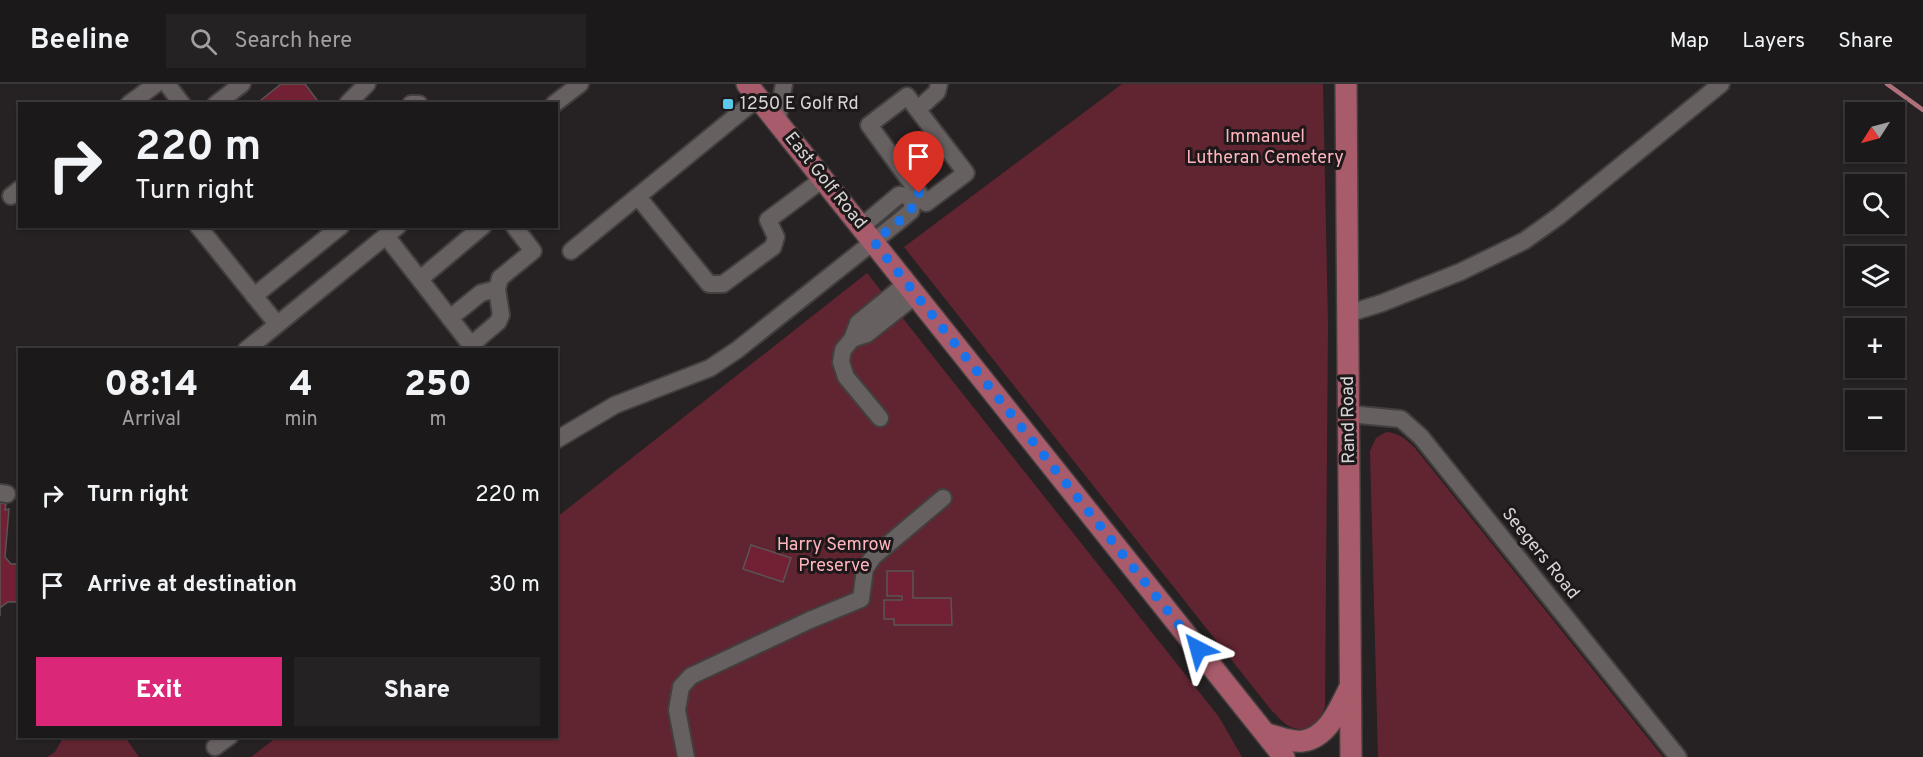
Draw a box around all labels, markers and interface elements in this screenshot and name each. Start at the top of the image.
search box [166,14,586,68]
text: Beeline [30,23,130,59]
icon: search [187,25,220,58]
text: Search here [235,28,352,55]
text: Map [1670,28,1709,55]
text: Layers [1742,28,1805,55]
text: Share [1838,28,1893,55]
place label: 1250 E Golf Rd [740,93,859,116]
marker: 1250 E Golf Rd [721,97,735,111]
north arrow [1845,102,1905,162]
map controls [1845,102,1905,450]
text: 220 m [135,122,261,175]
icon: right [36,126,114,204]
park label: Immanuel Lutheran Cemetery [1186,126,1344,170]
street label: East Golf Road [779,128,871,234]
pin [893,131,944,193]
icon: arrive [902,140,935,173]
text: Turn right [135,174,254,208]
button: search [1845,174,1905,234]
button: layers [1845,246,1905,306]
button: + [1845,318,1905,378]
text: 08:14 [104,363,198,409]
text: 4 [290,363,313,409]
text: 250 [404,363,472,409]
street label: Rand Road [1337,376,1361,464]
button: − [1845,390,1905,450]
text: Arrival [121,407,181,433]
text: min [285,407,318,433]
text: m [429,407,446,433]
icon: right [36,479,69,512]
text: Turn right [87,482,189,509]
text: 220 m [475,482,540,509]
street label: Seegers Road [1496,503,1584,605]
park label: Harry Semrow Preserve [777,534,891,578]
icon: arrive [36,569,69,602]
text: Arrive at destination [87,572,297,599]
text: 30 m [489,572,540,599]
position arrow [1166,617,1230,681]
button: Exit [36,657,282,726]
button: Share [294,657,540,726]

